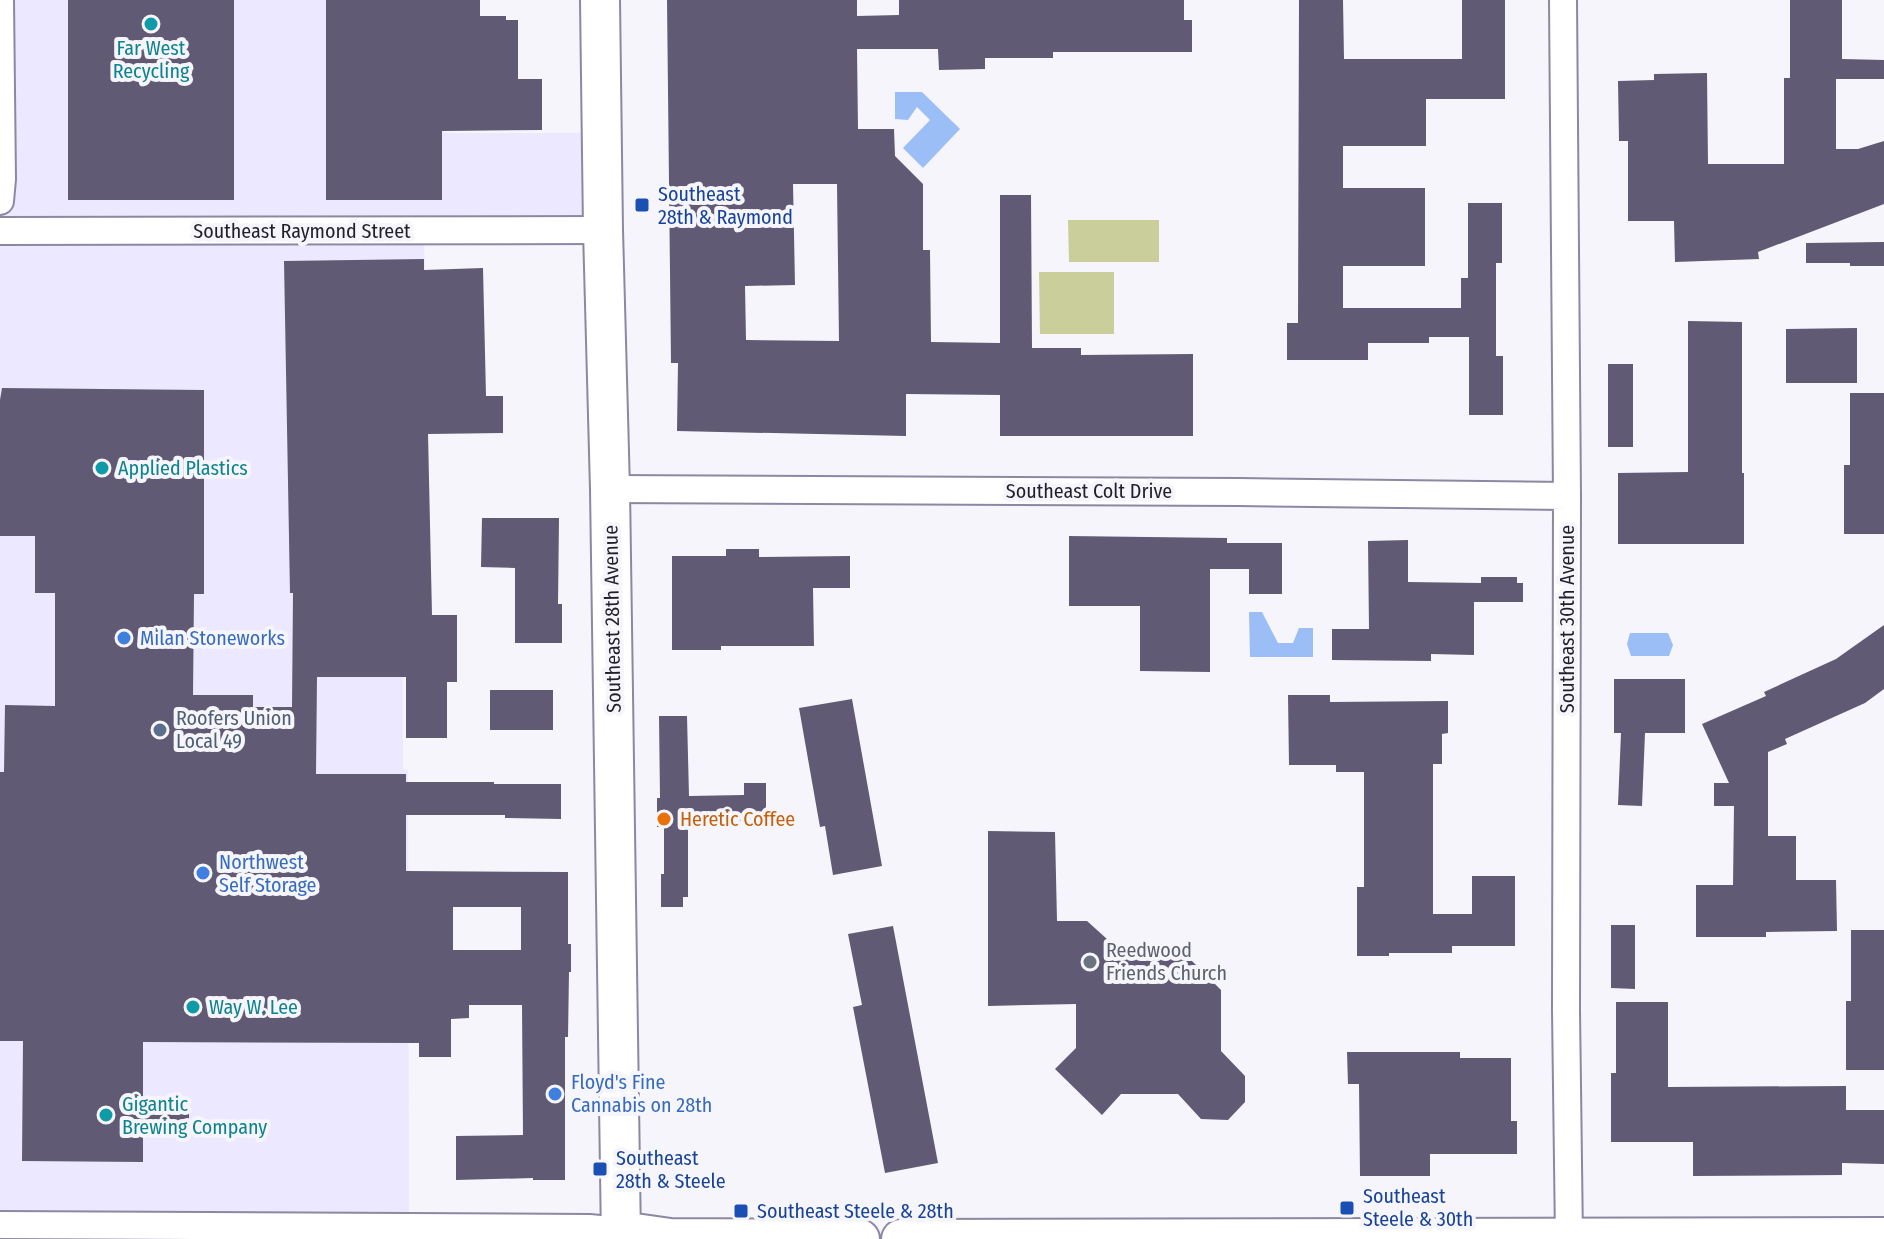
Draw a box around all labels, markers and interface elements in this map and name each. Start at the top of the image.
marker: Far West Recycling [142,15,160,33]
place label: Far West Recycling [113,36,190,83]
place label: Southeast 28th & Raymond [658,182,793,229]
marker: Southeast 28th & Raymond [633,196,651,214]
street label: Southeast Raymond Street [193,219,411,243]
place label: Applied Plastics [118,456,248,480]
marker: Applied Plastics [93,459,111,477]
street label: Southeast Colt Drive [1006,479,1172,503]
street label: Southeast 28th Avenue [598,525,626,713]
street label: Southeast 30th Avenue [1555,525,1579,713]
place label: Milan Stoneworks [140,626,285,650]
marker: Milan Stoneworks [115,629,133,647]
place label: Roofers Union Local 49 [176,706,292,753]
marker: Roofers Union Local 49 [151,721,169,739]
place label: Heretic Coffee [680,807,795,831]
marker: Heretic Coffee [655,810,673,828]
place label: Northwest Self Storage [219,850,317,897]
marker: Northwest Self Storage [194,864,212,882]
place label: Reedwood Friends Church [1106,938,1227,985]
marker: Reedwood Friends Church [1081,953,1099,971]
place label: Way W. Lee [209,995,298,1019]
marker: Way W. Lee [184,998,202,1016]
place label: Floyd's Fine Cannabis on 28th [571,1070,712,1117]
marker: Floyd's Fine Cannabis on 28th [546,1085,564,1103]
place label: Gigantic Brewing Company [122,1092,267,1139]
marker: Gigantic Brewing Company [97,1106,115,1124]
place label: Southeast 28th & Steele [616,1146,726,1193]
marker: Southeast 28th & Steele [591,1160,609,1178]
place label: Southeast Steele & 30th [1363,1184,1473,1231]
place label: Southeast Steele & 28th [757,1199,954,1223]
marker: Southeast Steele & 30th [1338,1199,1356,1217]
marker: Southeast Steele & 28th [732,1202,750,1220]

